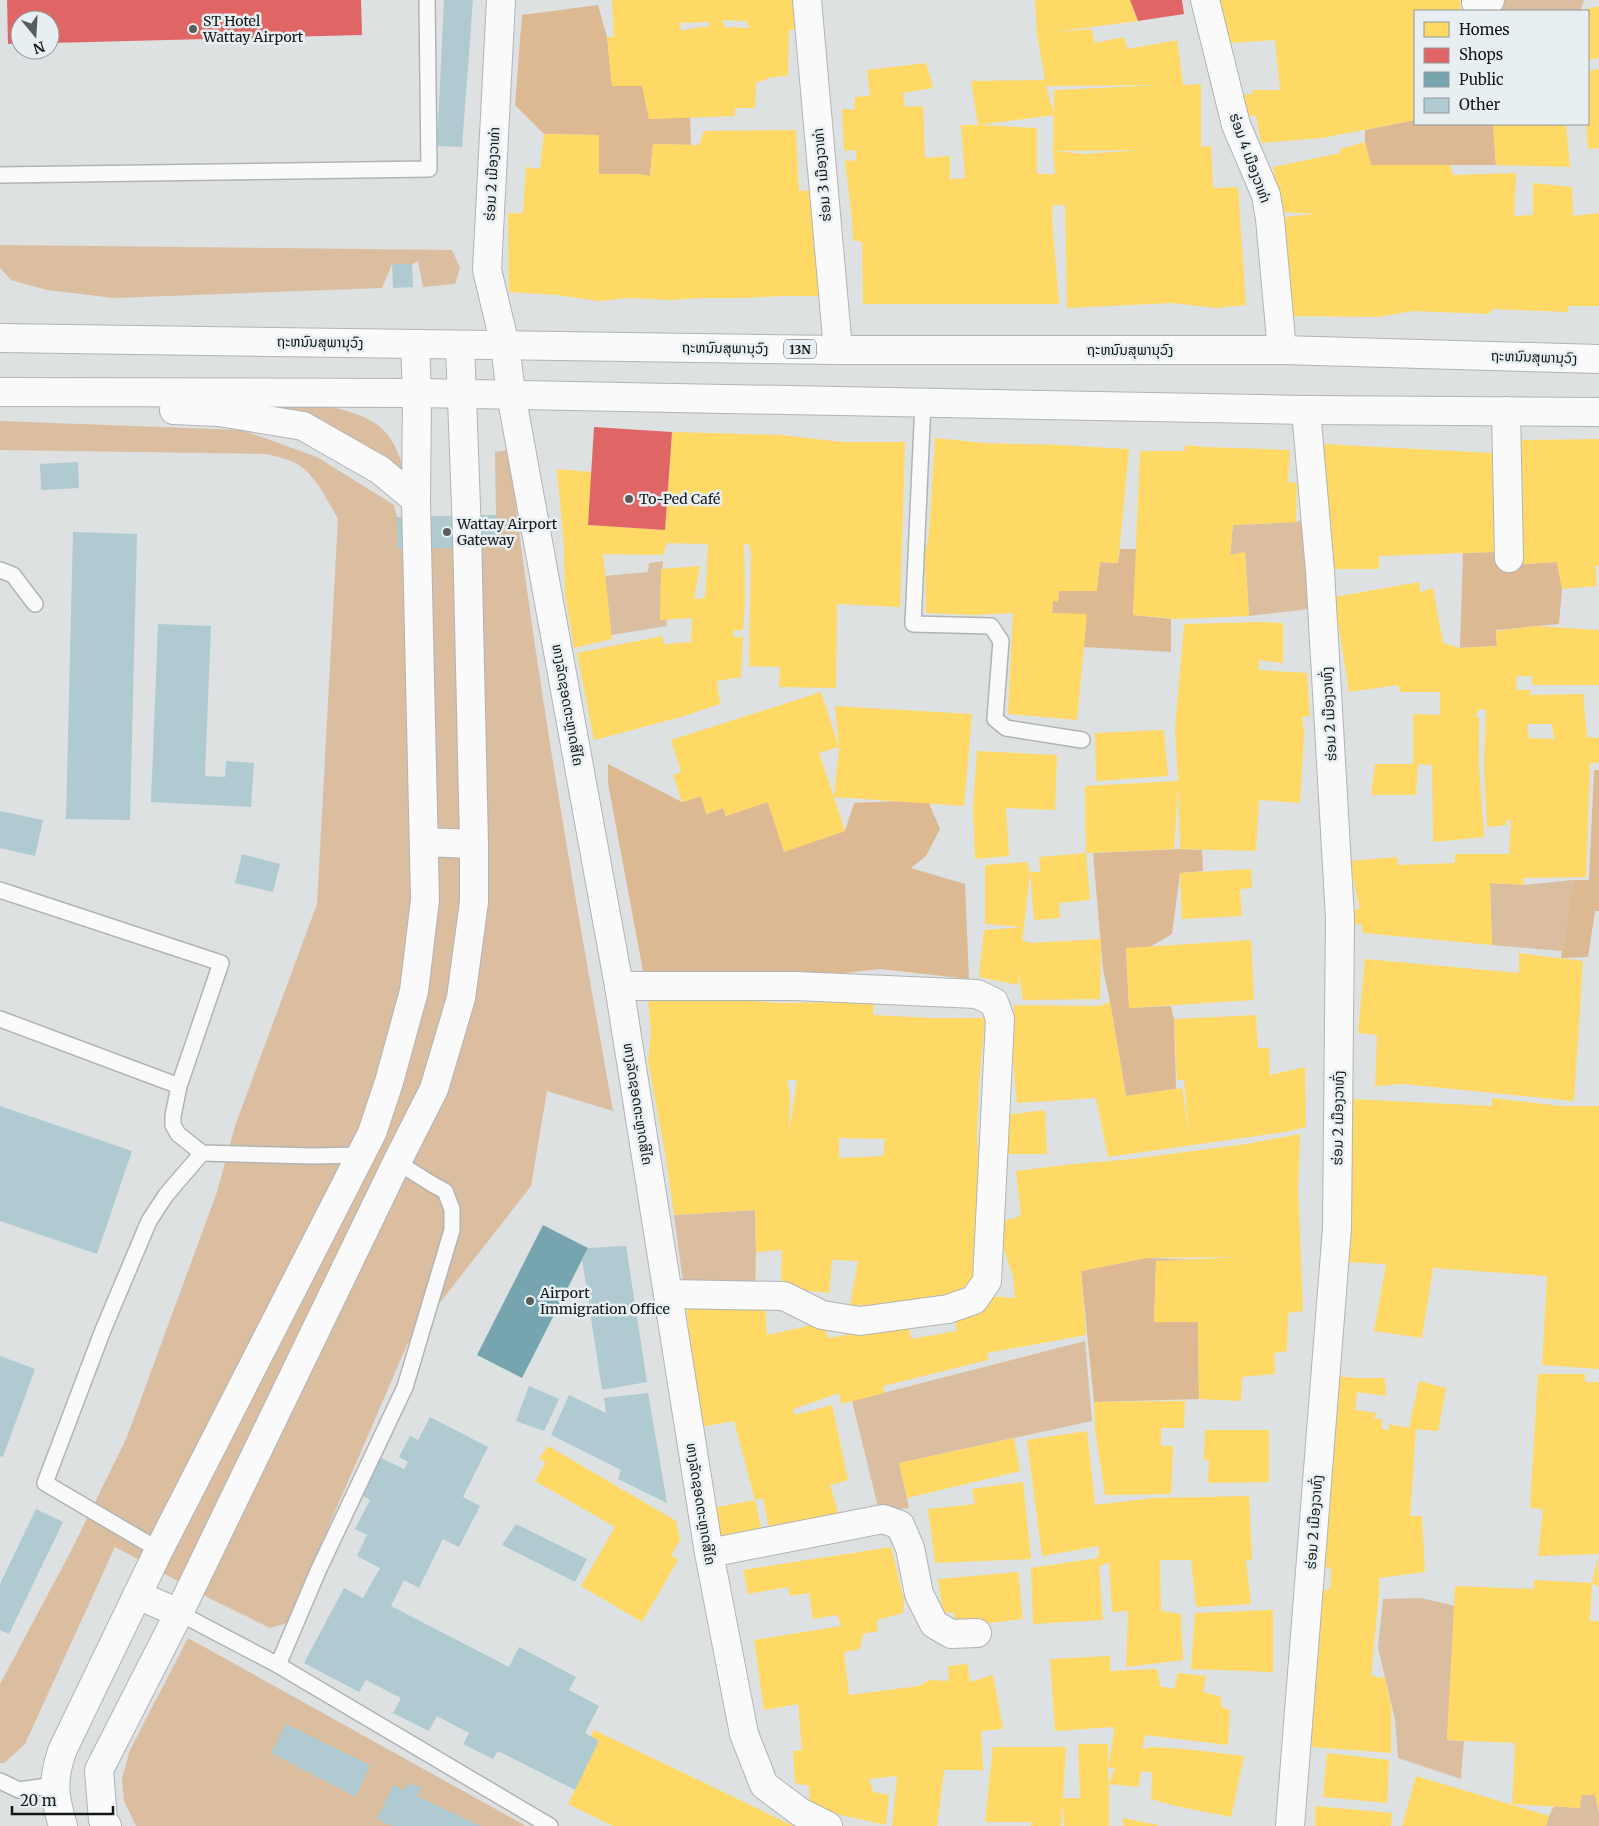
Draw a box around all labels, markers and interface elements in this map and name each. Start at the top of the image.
north arrow [10,10,60,60]
legend [1414,10,1589,125]
place label: ST Hotel Wattay Airport [202,12,304,46]
text: Homes [1459,20,1510,39]
marker: ST Hotel Wattay Airport [187,23,199,35]
text: N [31,37,47,58]
text: Shops [1459,45,1503,64]
text: Public [1459,70,1504,89]
text: Other [1459,95,1501,114]
street label: ຮ່ອມ 4 ເມືອງວາທ່າ [1225,110,1275,206]
street label: ຮ່ອມ 2 ເມືອງວາທ່າ [481,126,503,222]
street label: ຮ່ອມ 3 ເມືອງວາທ່າ [809,127,835,223]
street label: ຖະຫນົນສຸພານຸວົງ [276,332,364,352]
street label: ຖະຫນົນສຸພານຸວົງ [681,338,769,358]
road number: 13N [784,339,816,358]
street label: ຖະຫນົນສຸພານຸວົງ [1087,341,1173,359]
street label: ຖະຫນົນສຸພານຸວົງ [1490,346,1578,368]
place label: To-Ped Café [639,490,720,508]
marker: To-Ped Café [623,493,635,505]
place label: Wattay Airport Gateway [456,515,558,549]
marker: Wattay Airport Gateway [441,526,453,538]
street label: ທາງລັດຊອດຕະຫຼາດສີໄຄ [548,643,588,767]
street label: ຮ່ອມ 2 ເມືອງວາທົ່ງ [1316,666,1340,762]
street label: ທາງລັດຊອດຕະຫຼາດສີໄຄ [619,1042,657,1166]
street label: ຮ່ອມ 2 ເມືອງວາທົ່ງ [1327,1070,1348,1166]
place label: Airport Immigration Office [539,1284,670,1318]
marker: Airport Immigration Office [524,1295,536,1307]
street label: ທາງລັດຊອດຕະຫຼາດສີໄຄ [682,1442,720,1566]
street label: ຮ່ອມ 2 ເມືອງວາທົ່ງ [1301,1474,1326,1570]
scale bar [12,1784,114,1816]
text: 20 m [20,1791,57,1810]

